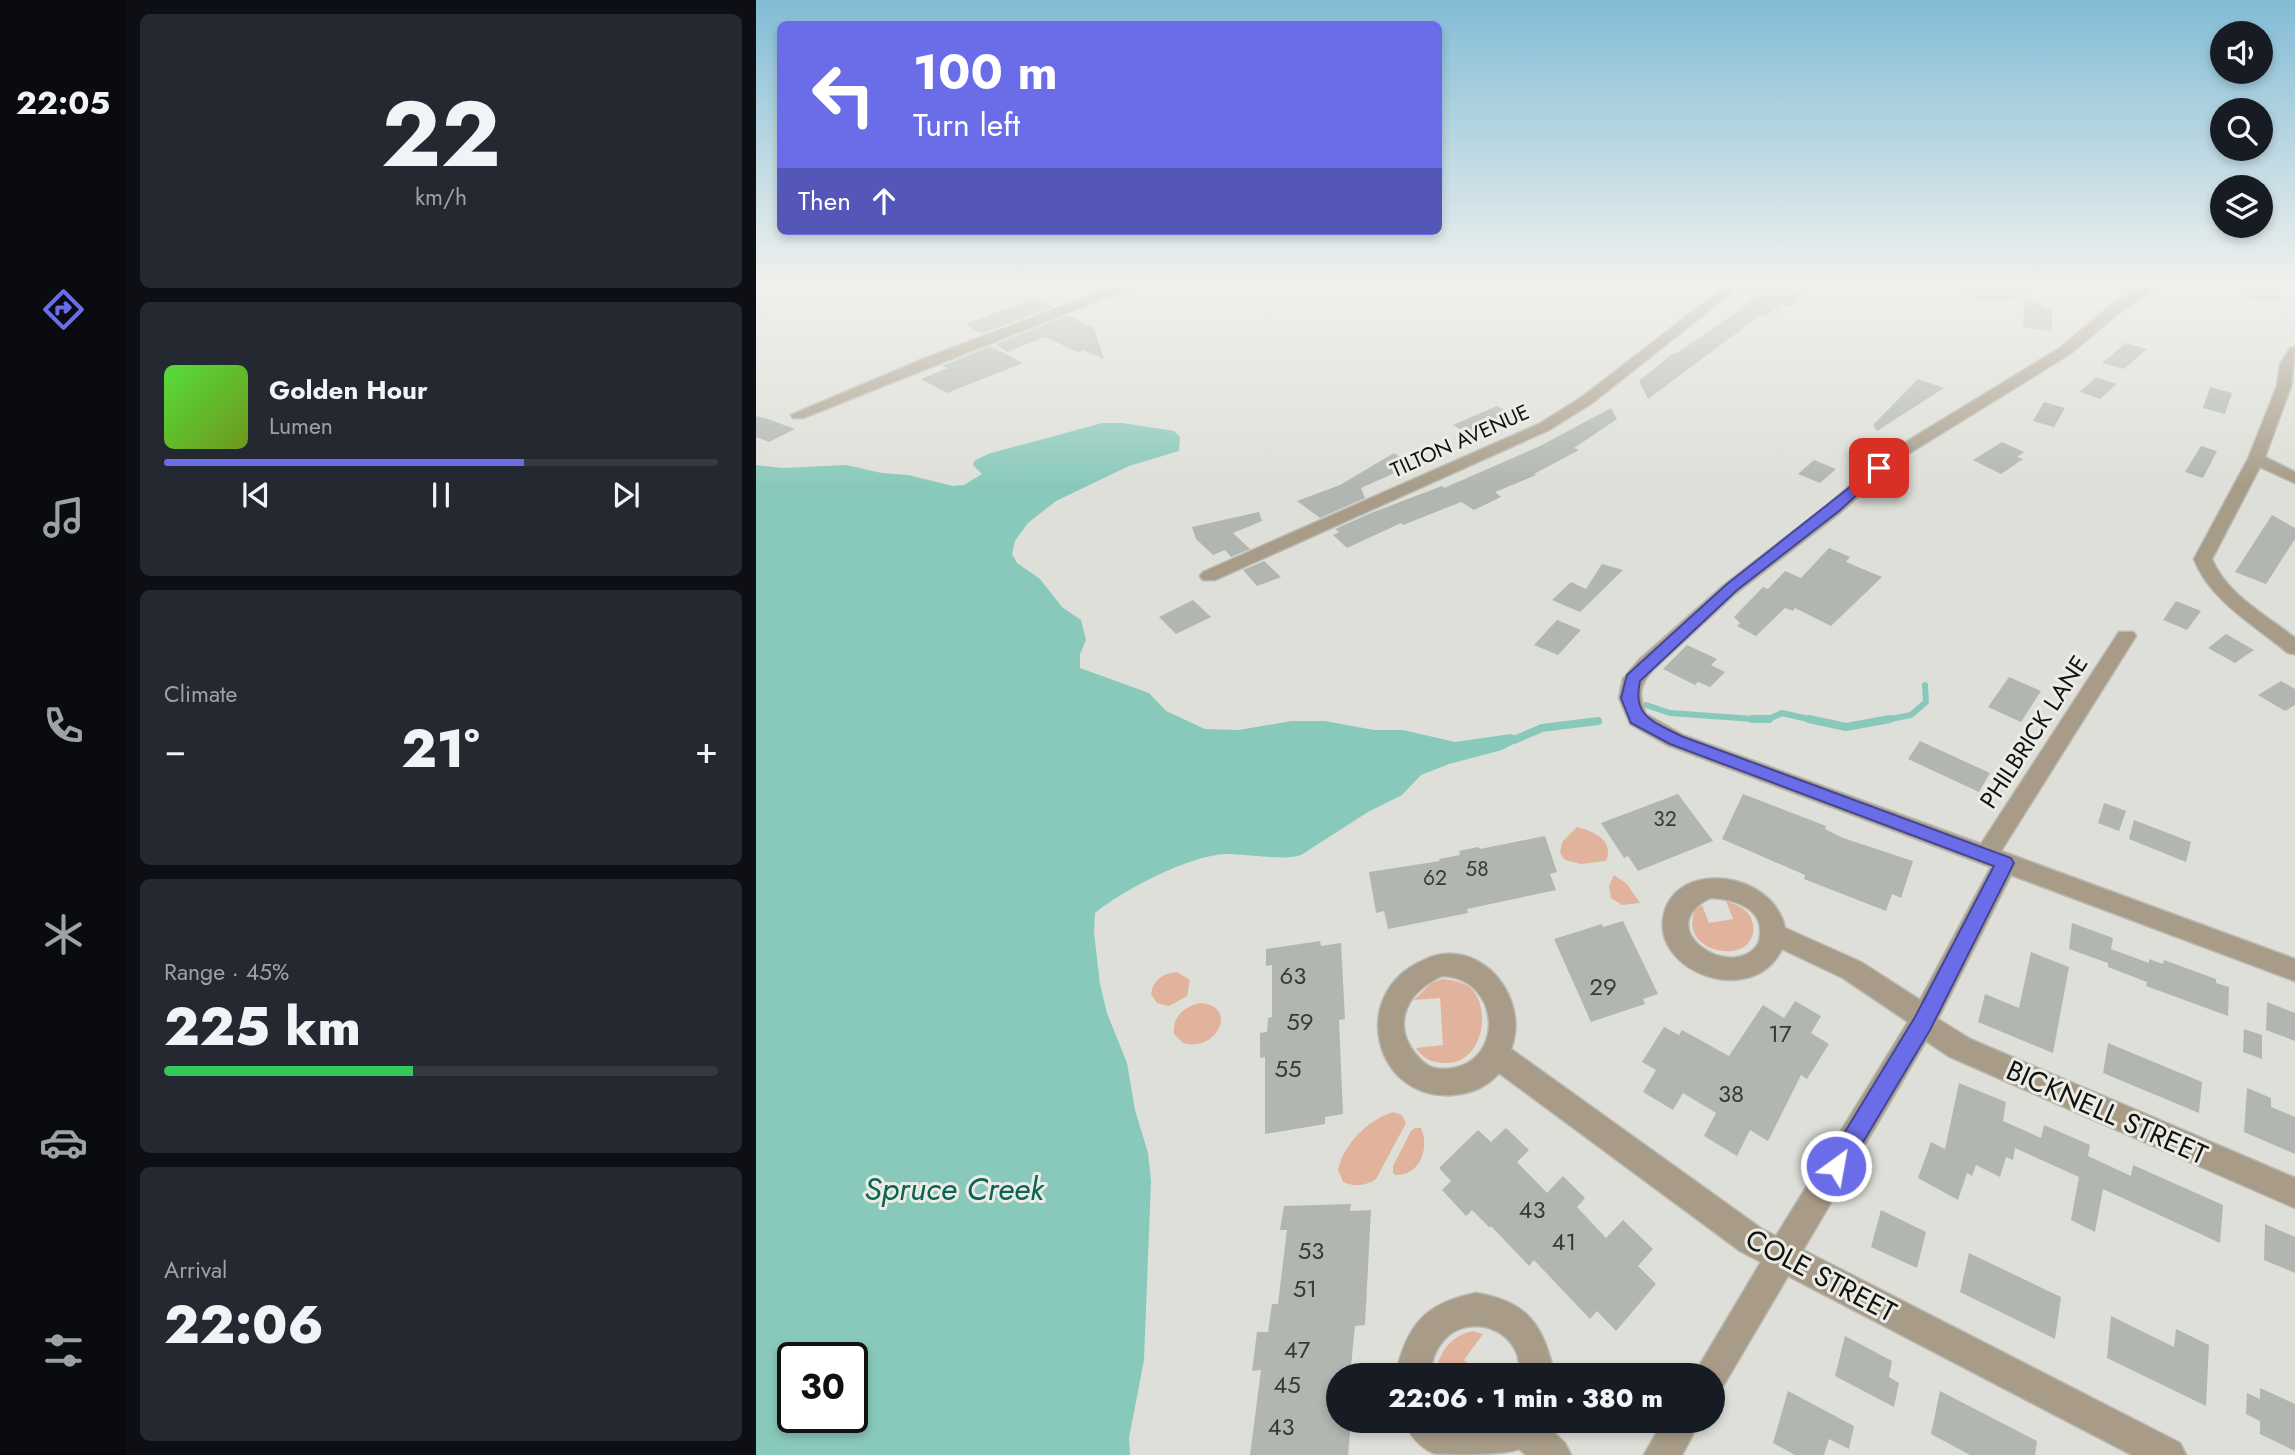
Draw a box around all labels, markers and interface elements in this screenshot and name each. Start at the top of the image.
map controls [2210,21,2273,238]
button: sound [2210,21,2273,84]
text: 100 m [913,37,1058,107]
icon: left [798,49,889,140]
text: 22 [381,69,501,200]
text: 22:05 [16,80,110,126]
button: search [2210,98,2273,161]
text: Turn left [913,102,1020,148]
button: layers [2210,175,2273,238]
text: km/h [415,180,467,214]
text: Then [798,182,851,220]
icon: ahead [865,182,903,220]
icon: directions [39,285,88,334]
text: Golden Hour [269,371,428,409]
street label: TILTON AVENUE [1386,397,1534,485]
text: Lumen [269,409,333,443]
pin [1849,438,1909,498]
icon: arrive [1860,449,1898,487]
icon: previous [237,476,275,514]
icon: pause [422,476,460,514]
icon: next [607,476,645,514]
icon: music [39,493,88,542]
street label: PHILBRICK LANE [1971,648,2096,815]
text: Climate [164,677,237,711]
icon: phone [39,701,88,750]
text: 21° [401,711,480,787]
text: − [164,722,186,777]
text: + [695,722,718,777]
house number: 32 [1653,804,1677,834]
house number: 58 [1465,854,1489,884]
house number: 62 [1423,863,1447,893]
icon: climate [39,910,88,959]
text: Range · 45% [164,955,289,989]
house number: 63 [1280,958,1306,993]
house number: 29 [1589,969,1617,1004]
text: 225 km [164,989,361,1065]
house number: 59 [1286,1004,1314,1039]
house number: 17 [1768,1016,1792,1051]
street label: BICKNELL STREET [2000,1050,2214,1175]
house number: 55 [1274,1051,1302,1086]
house number: 38 [1718,1076,1744,1111]
icon: car [39,1118,88,1167]
position arrow [1799,1129,1873,1203]
water label: Spruce Creek [864,1166,1045,1212]
house number: 43 [1518,1192,1546,1227]
street label: COLE STREET [1738,1218,1903,1332]
house number: 41 [1552,1224,1576,1259]
house number: 53 [1298,1233,1324,1268]
text: Arrival [164,1253,227,1287]
house number: 51 [1293,1271,1317,1306]
text: 22:06 [164,1287,324,1363]
icon: filters [39,1326,88,1375]
house number: 47 [1284,1332,1311,1367]
speed limit sign: 30 [777,1342,868,1433]
house number: 45 [1273,1367,1301,1402]
text: 22:06 · 1 min · 380 m [1388,1379,1663,1417]
house number: 43 [1267,1409,1295,1444]

